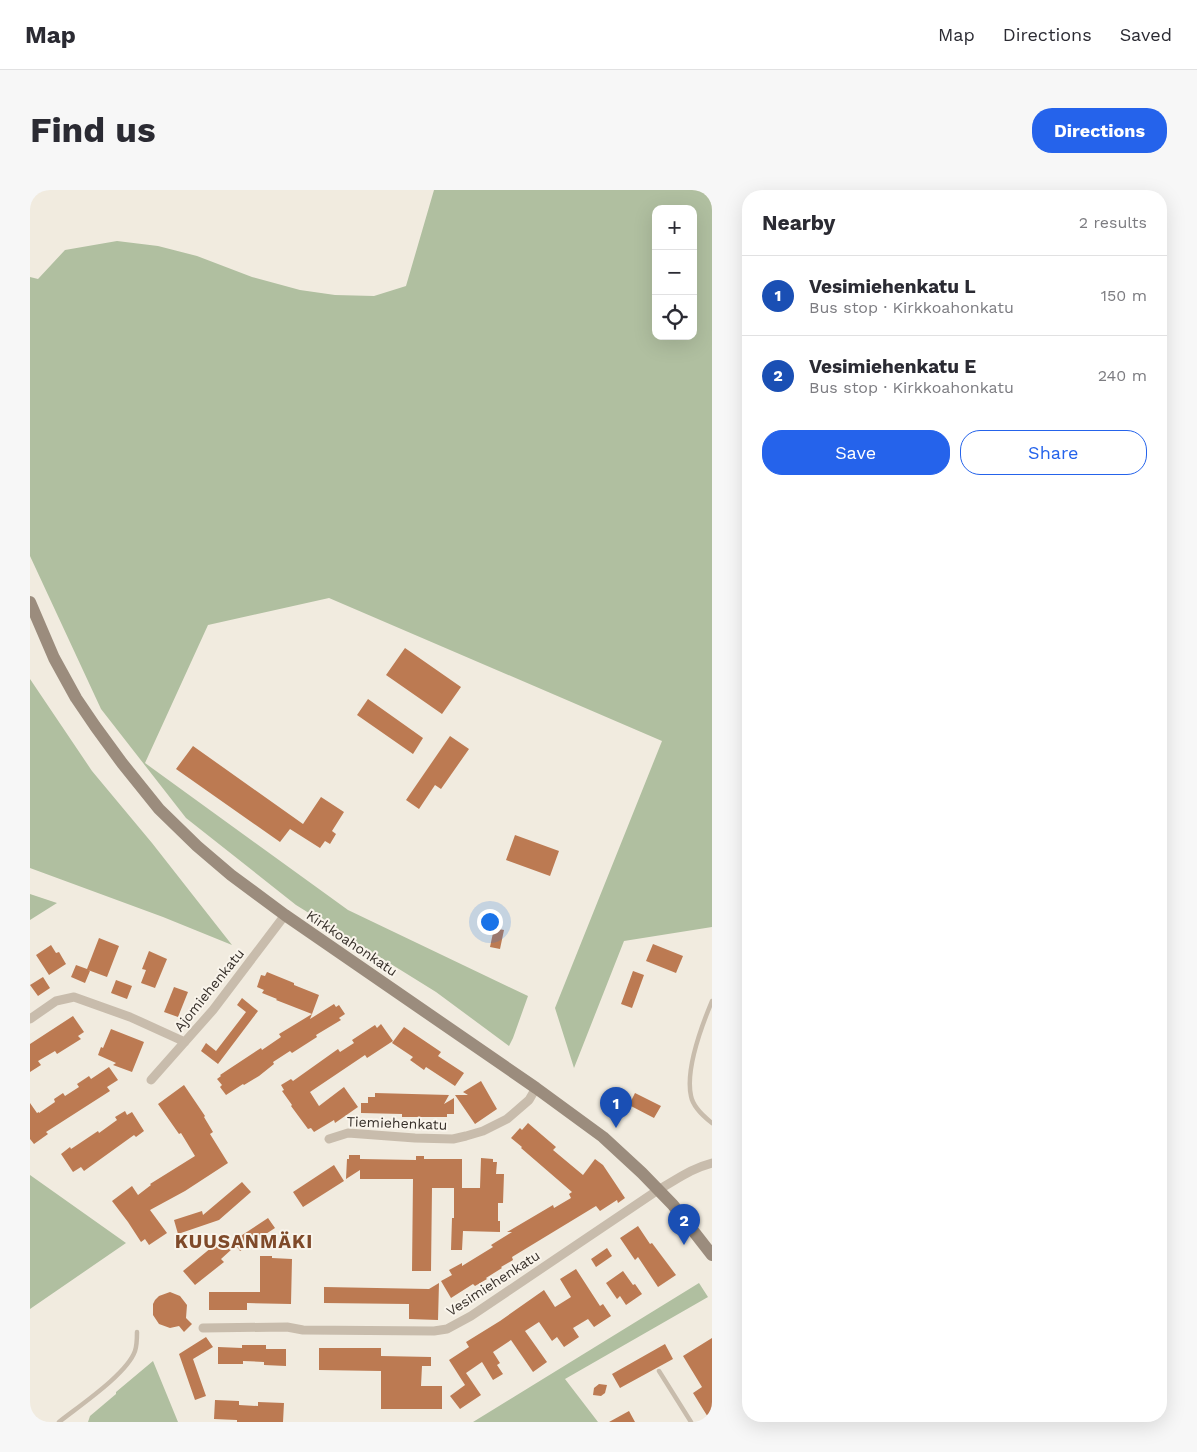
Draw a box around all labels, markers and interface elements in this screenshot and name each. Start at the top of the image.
text: Map [25,21,76,49]
text: Map [938,24,975,45]
text: Directions [1003,24,1092,45]
text: Saved [1120,24,1172,45]
button: Directions [1032,108,1167,153]
text: Find us [30,109,156,151]
map controls [652,205,697,340]
button: + [652,205,697,250]
text: Nearby [762,210,835,235]
text: 2 results [1079,213,1147,232]
button: − [652,250,697,295]
text: Vesimiehenkatu L [809,275,976,298]
text: 1 [775,286,781,305]
text: 150 m [1101,286,1147,305]
button: locate [652,295,697,340]
text: Bus stop · Kirkkoahonkatu [809,298,1014,317]
text: Vesimiehenkatu E [809,355,976,378]
text: 2 [773,366,783,385]
text: 240 m [1098,366,1147,385]
text: Bus stop · Kirkkoahonkatu [809,378,1014,397]
button: Save [762,430,950,475]
button: Share [960,430,1147,475]
street label: Kirkkoahonkatu [303,907,401,979]
your location [477,909,503,935]
street label: Ajomiehenkatu [171,945,247,1035]
pin: 1 [600,1087,632,1128]
street label: Tiemiehenkatu [346,1113,448,1133]
pin: 2 [668,1204,700,1245]
district label: KUUSANMÄKI [175,1230,313,1253]
street label: Vesimiehenkatu [443,1247,543,1319]

